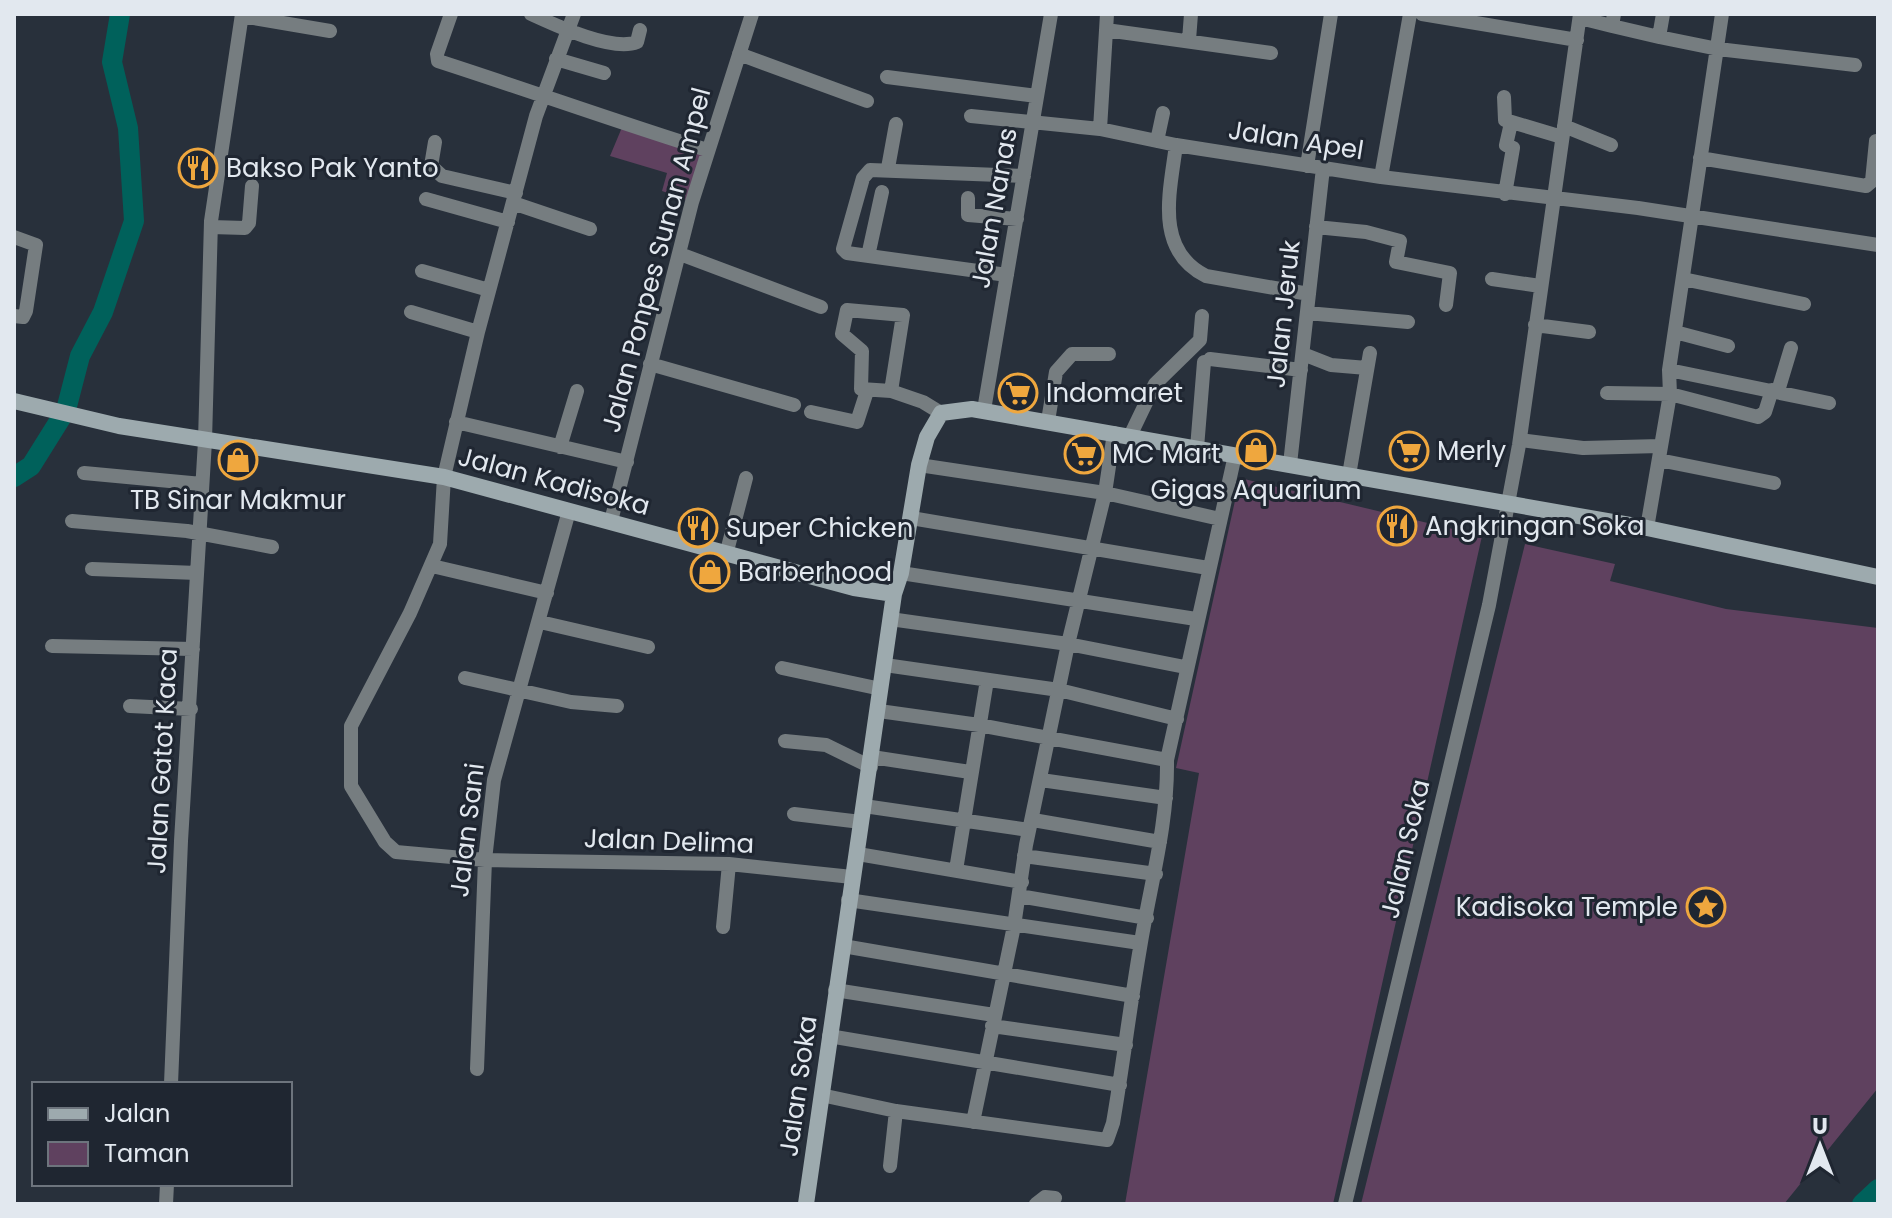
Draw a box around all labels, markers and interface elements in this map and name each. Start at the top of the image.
street label: Jalan Ponpes Sunan Ampel [593,84,719,436]
street label: Jalan Apel [1226,112,1366,168]
street label: Jalan Nanas [962,125,1026,291]
restaurant icon: Bakso Pak Yanto [177,147,219,189]
place label: Bakso Pak Yanto [226,150,439,186]
street label: Jalan Jeruk [1257,238,1309,390]
supermarket icon: Indomaret [997,372,1039,414]
place label: Indomaret [1046,375,1183,411]
shop icon: Gigas Aquarium [1235,429,1277,471]
supermarket icon: Merly [1388,430,1430,472]
supermarket icon: MC Mart [1063,433,1105,475]
place label: Merly [1437,433,1507,469]
place label: MC Mart [1112,436,1221,472]
street label: Jalan Kadisoka [454,438,654,524]
shop icon: TB Sinar Makmur [217,439,259,481]
place label: Gigas Aquarium [1150,472,1362,508]
place label: TB Sinar Makmur [130,482,346,518]
restaurant icon: Angkringan Soka [1376,505,1418,547]
restaurant icon: Super Chicken [677,507,719,549]
place label: Angkringan Soka [1425,508,1644,544]
place label: Super Chicken [726,510,913,546]
shop icon: Barberhood [689,551,731,593]
place label: Barberhood [738,554,892,590]
street label: Jalan Gatot Kaca [138,647,186,875]
street label: Jalan Sani [441,761,493,899]
street label: Jalan Soka [1372,776,1438,922]
street label: Jalan Delima [583,820,755,862]
place icon: Kadisoka Temple [1685,886,1727,928]
place label: Kadisoka Temple [1456,889,1678,925]
street label: Jalan Soka [770,1013,826,1159]
legend [32,1082,292,1186]
text: Jalan [104,1097,170,1130]
north arrow [1780,1106,1860,1186]
text: U [1812,1111,1828,1142]
text: Taman [104,1137,190,1170]

